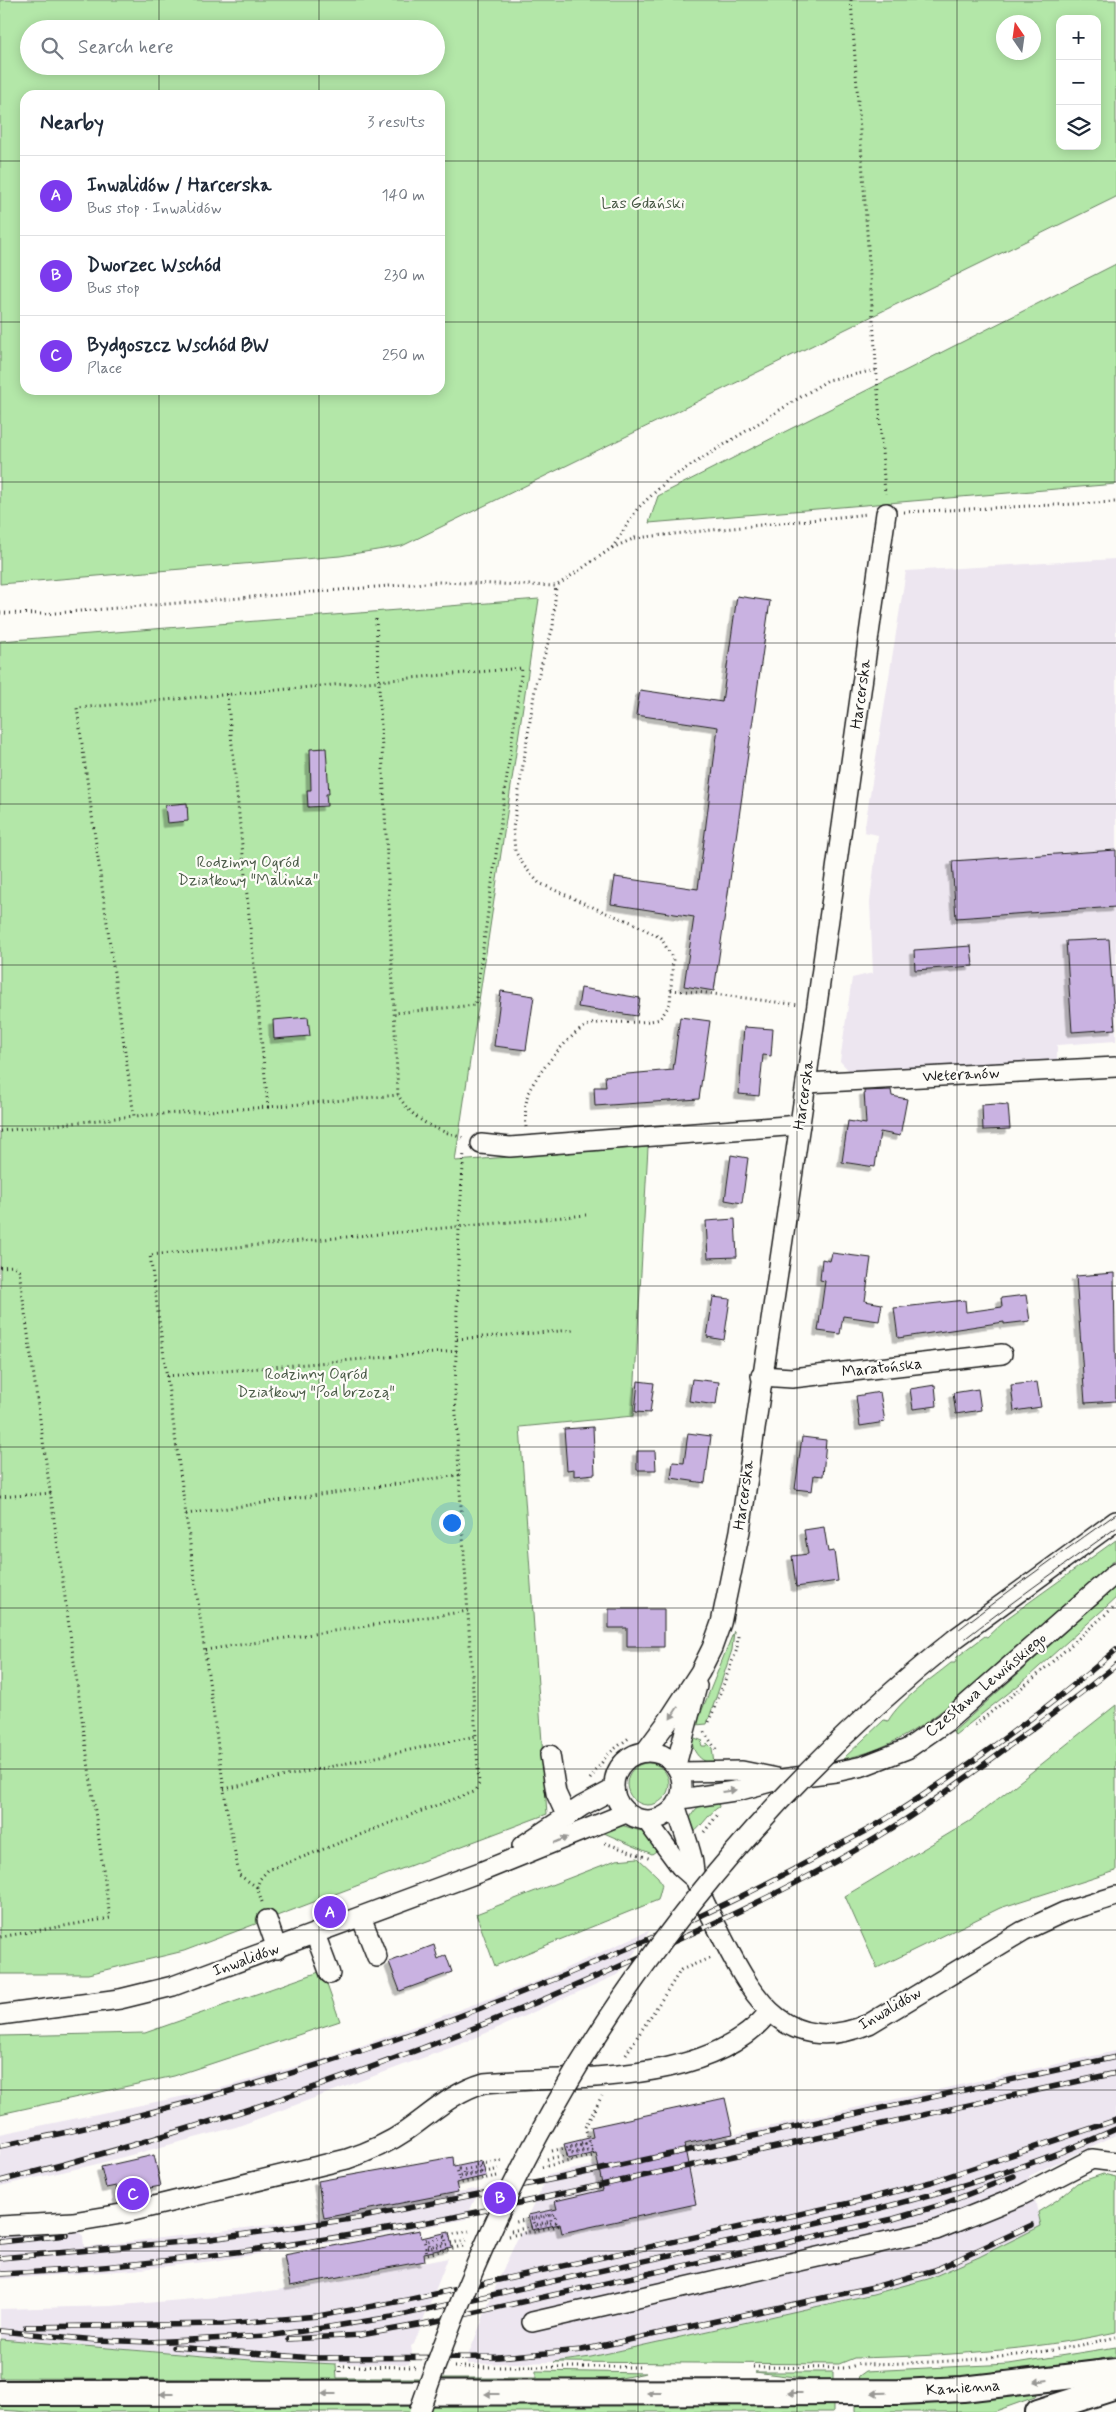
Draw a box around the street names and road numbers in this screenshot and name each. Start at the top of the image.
street label: Harcerska [846,657,876,730]
street label: Harcerska [789,1058,819,1131]
street label: Weteranów [922,1062,1000,1088]
street label: Maratońska [841,1353,923,1383]
street label: Harcerska [729,1458,759,1531]
street label: Czesława Lewińskiego [921,1628,1052,1743]
street label: Inwalidów [210,1938,282,1982]
street label: Inwalidów [855,1983,925,2035]
street label: Kamienna [925,2375,1001,2401]

